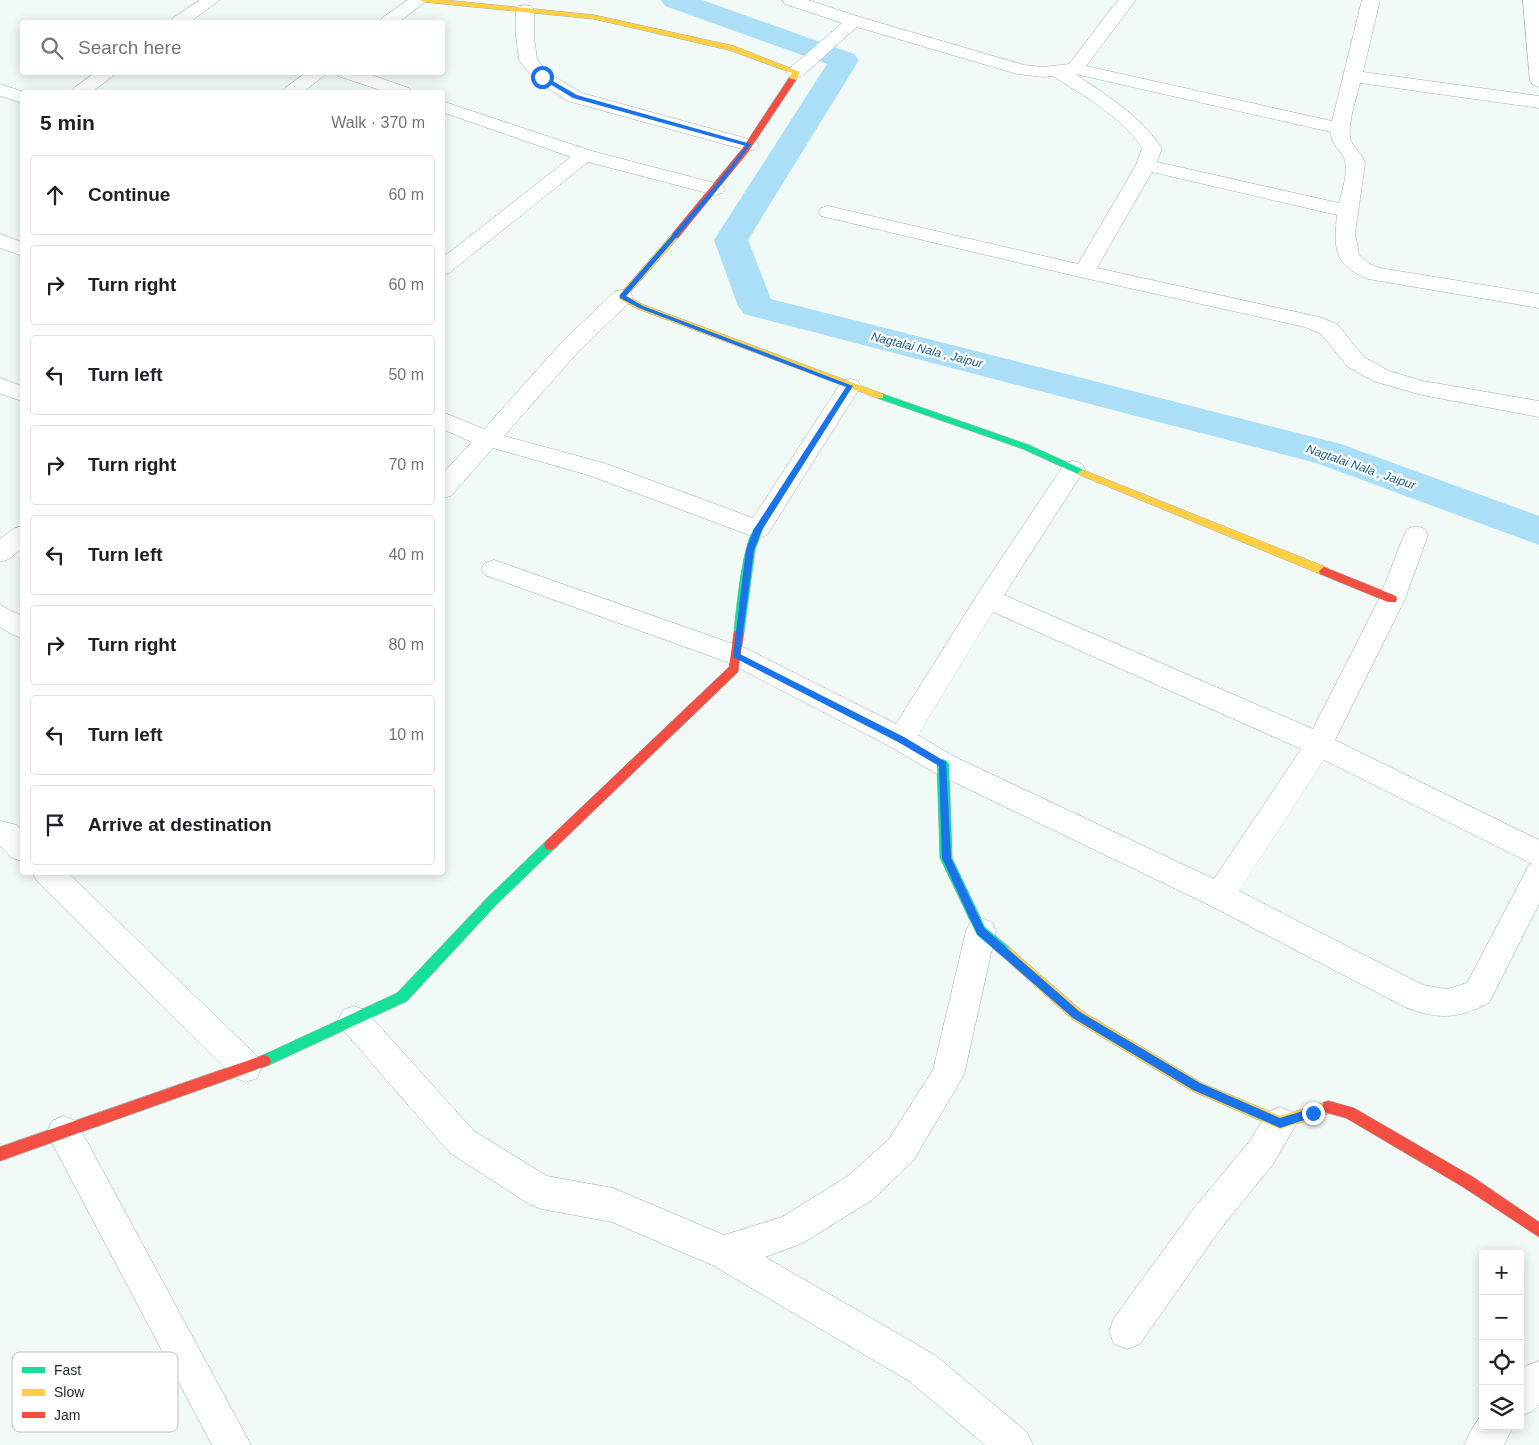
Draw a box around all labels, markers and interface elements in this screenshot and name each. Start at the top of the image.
search box [20,20,445,75]
icon: search [38,34,66,62]
text: Search here [78,37,182,58]
route start [531,66,554,89]
text: 5 min [40,111,95,134]
text: Walk · 370 m [331,114,425,131]
icon: ahead [41,181,69,209]
text: Continue [88,184,170,205]
text: 60 m [388,186,424,203]
icon: right [41,271,69,299]
text: Turn right [88,274,176,295]
text: 60 m [388,276,424,293]
water label: Nagtalai Nala , Jaipur [870,329,985,371]
icon: left [41,361,69,389]
text: Turn left [88,364,163,385]
text: 50 m [388,366,424,383]
water label: Nagtalai Nala , Jaipur [1304,442,1418,493]
icon: right [41,451,69,479]
text: Turn right [88,454,176,475]
text: 70 m [388,456,424,473]
icon: left [41,541,69,569]
text: Turn left [88,544,163,565]
text: 40 m [388,546,424,563]
icon: right [41,631,69,659]
text: Turn right [88,634,176,655]
text: 80 m [388,636,424,653]
icon: left [41,721,69,749]
text: Turn left [88,724,163,745]
text: 10 m [388,726,424,743]
icon: arrive [41,811,69,839]
text: Arrive at destination [88,814,272,835]
route end [1302,1102,1325,1125]
map controls [1479,1250,1524,1430]
button: + [1479,1250,1524,1295]
button: − [1479,1295,1524,1340]
button: locate [1479,1340,1524,1385]
legend [12,1352,178,1432]
text: Fast [54,1362,81,1378]
text: Slow [54,1384,85,1400]
button: layers [1479,1385,1524,1430]
text: Jam [54,1407,80,1423]

